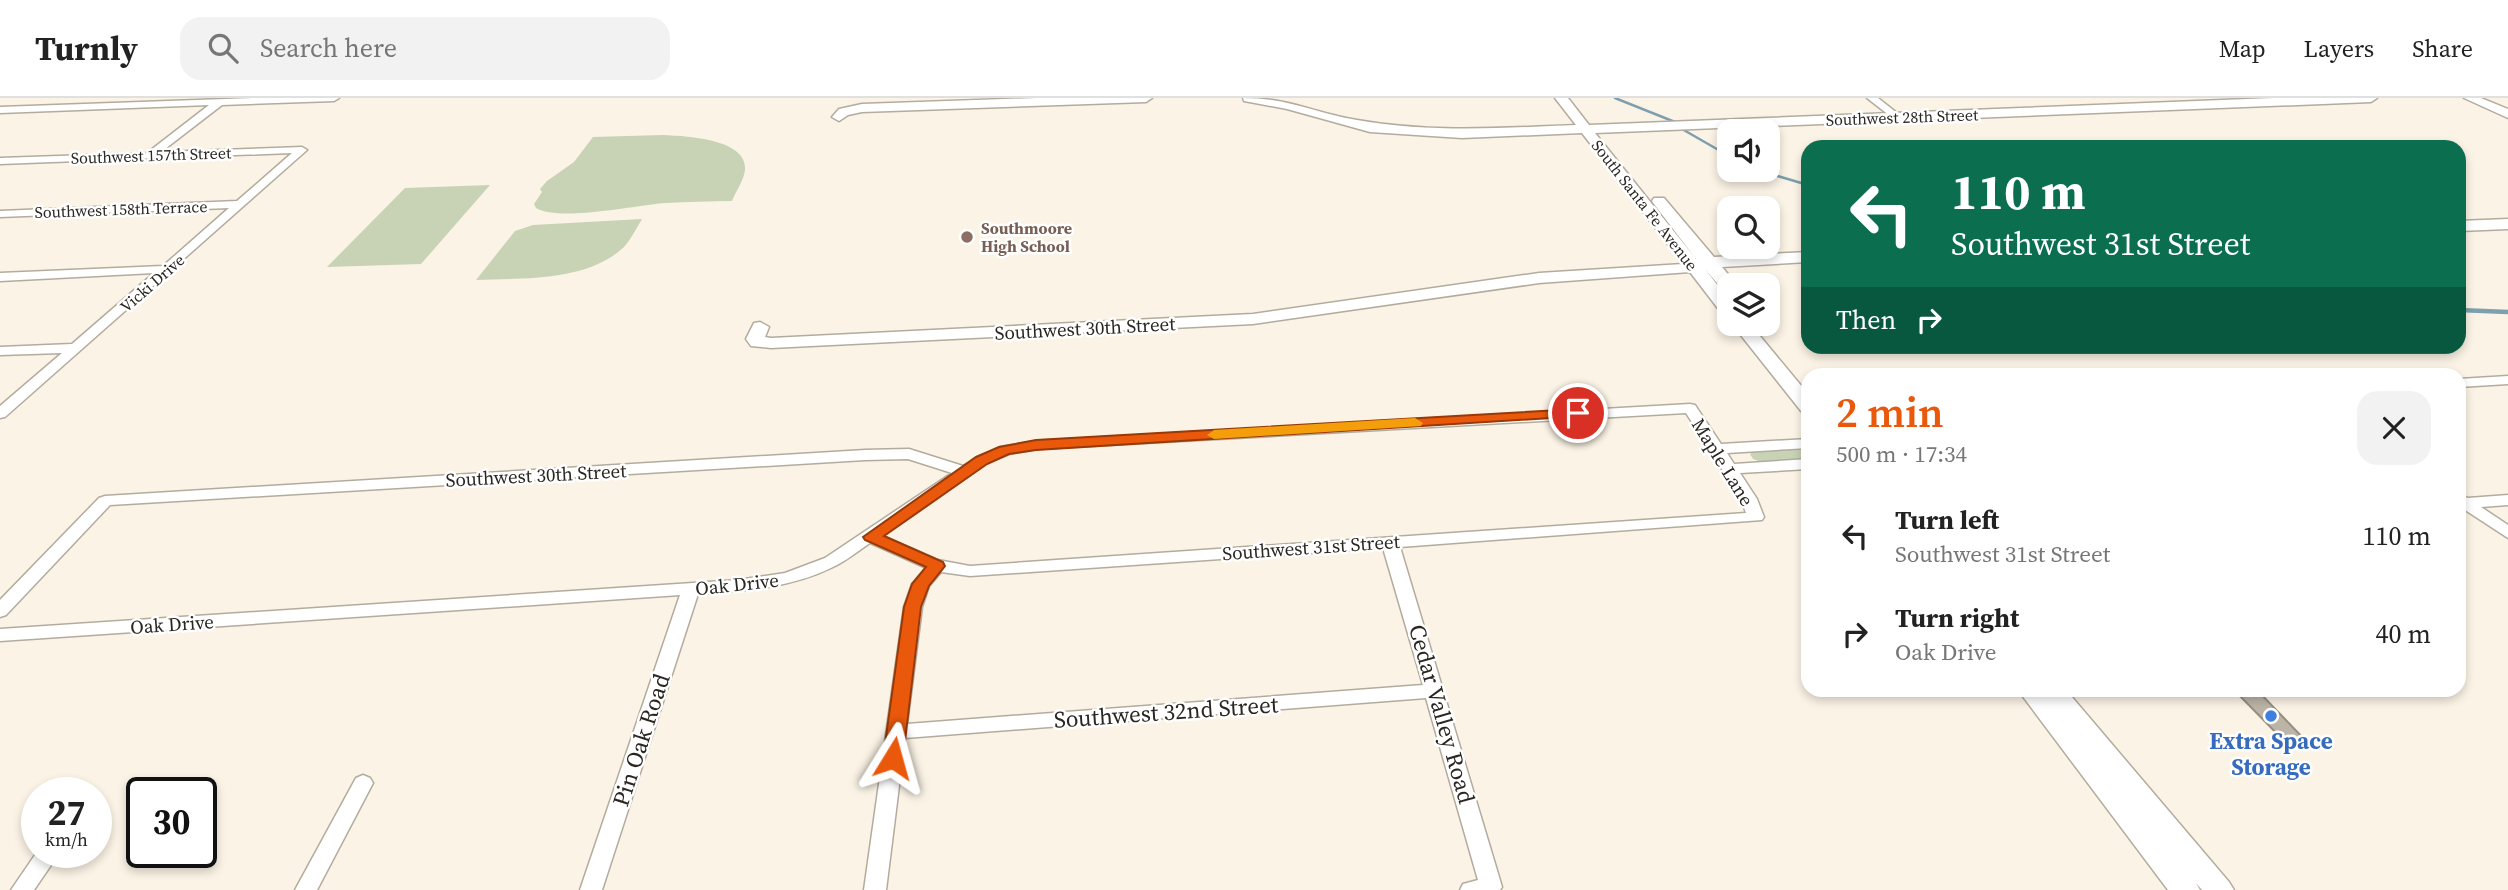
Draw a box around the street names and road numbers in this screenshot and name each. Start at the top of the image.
street label: Southwest 28th Street [1825,103,1979,131]
street label: South Santa Fe Avenue [1587,135,1703,275]
street label: Southwest 157th Street [71,141,232,169]
street label: Southwest 158th Terrace [34,195,208,223]
street label: Vicki Drive [115,249,189,317]
street label: Southwest 30th Street [994,310,1177,346]
street label: Maple Lane [1686,413,1760,511]
street label: Southwest 30th Street [445,457,628,493]
street label: Southwest 31st Street [1221,528,1401,566]
street label: Oak Drive [694,567,780,601]
street label: Oak Drive [129,608,215,640]
street label: Cedar Valley Road [1401,621,1483,807]
street label: Pin Oak Road [604,669,678,811]
street label: Southwest 32nd Street [1053,688,1280,736]

